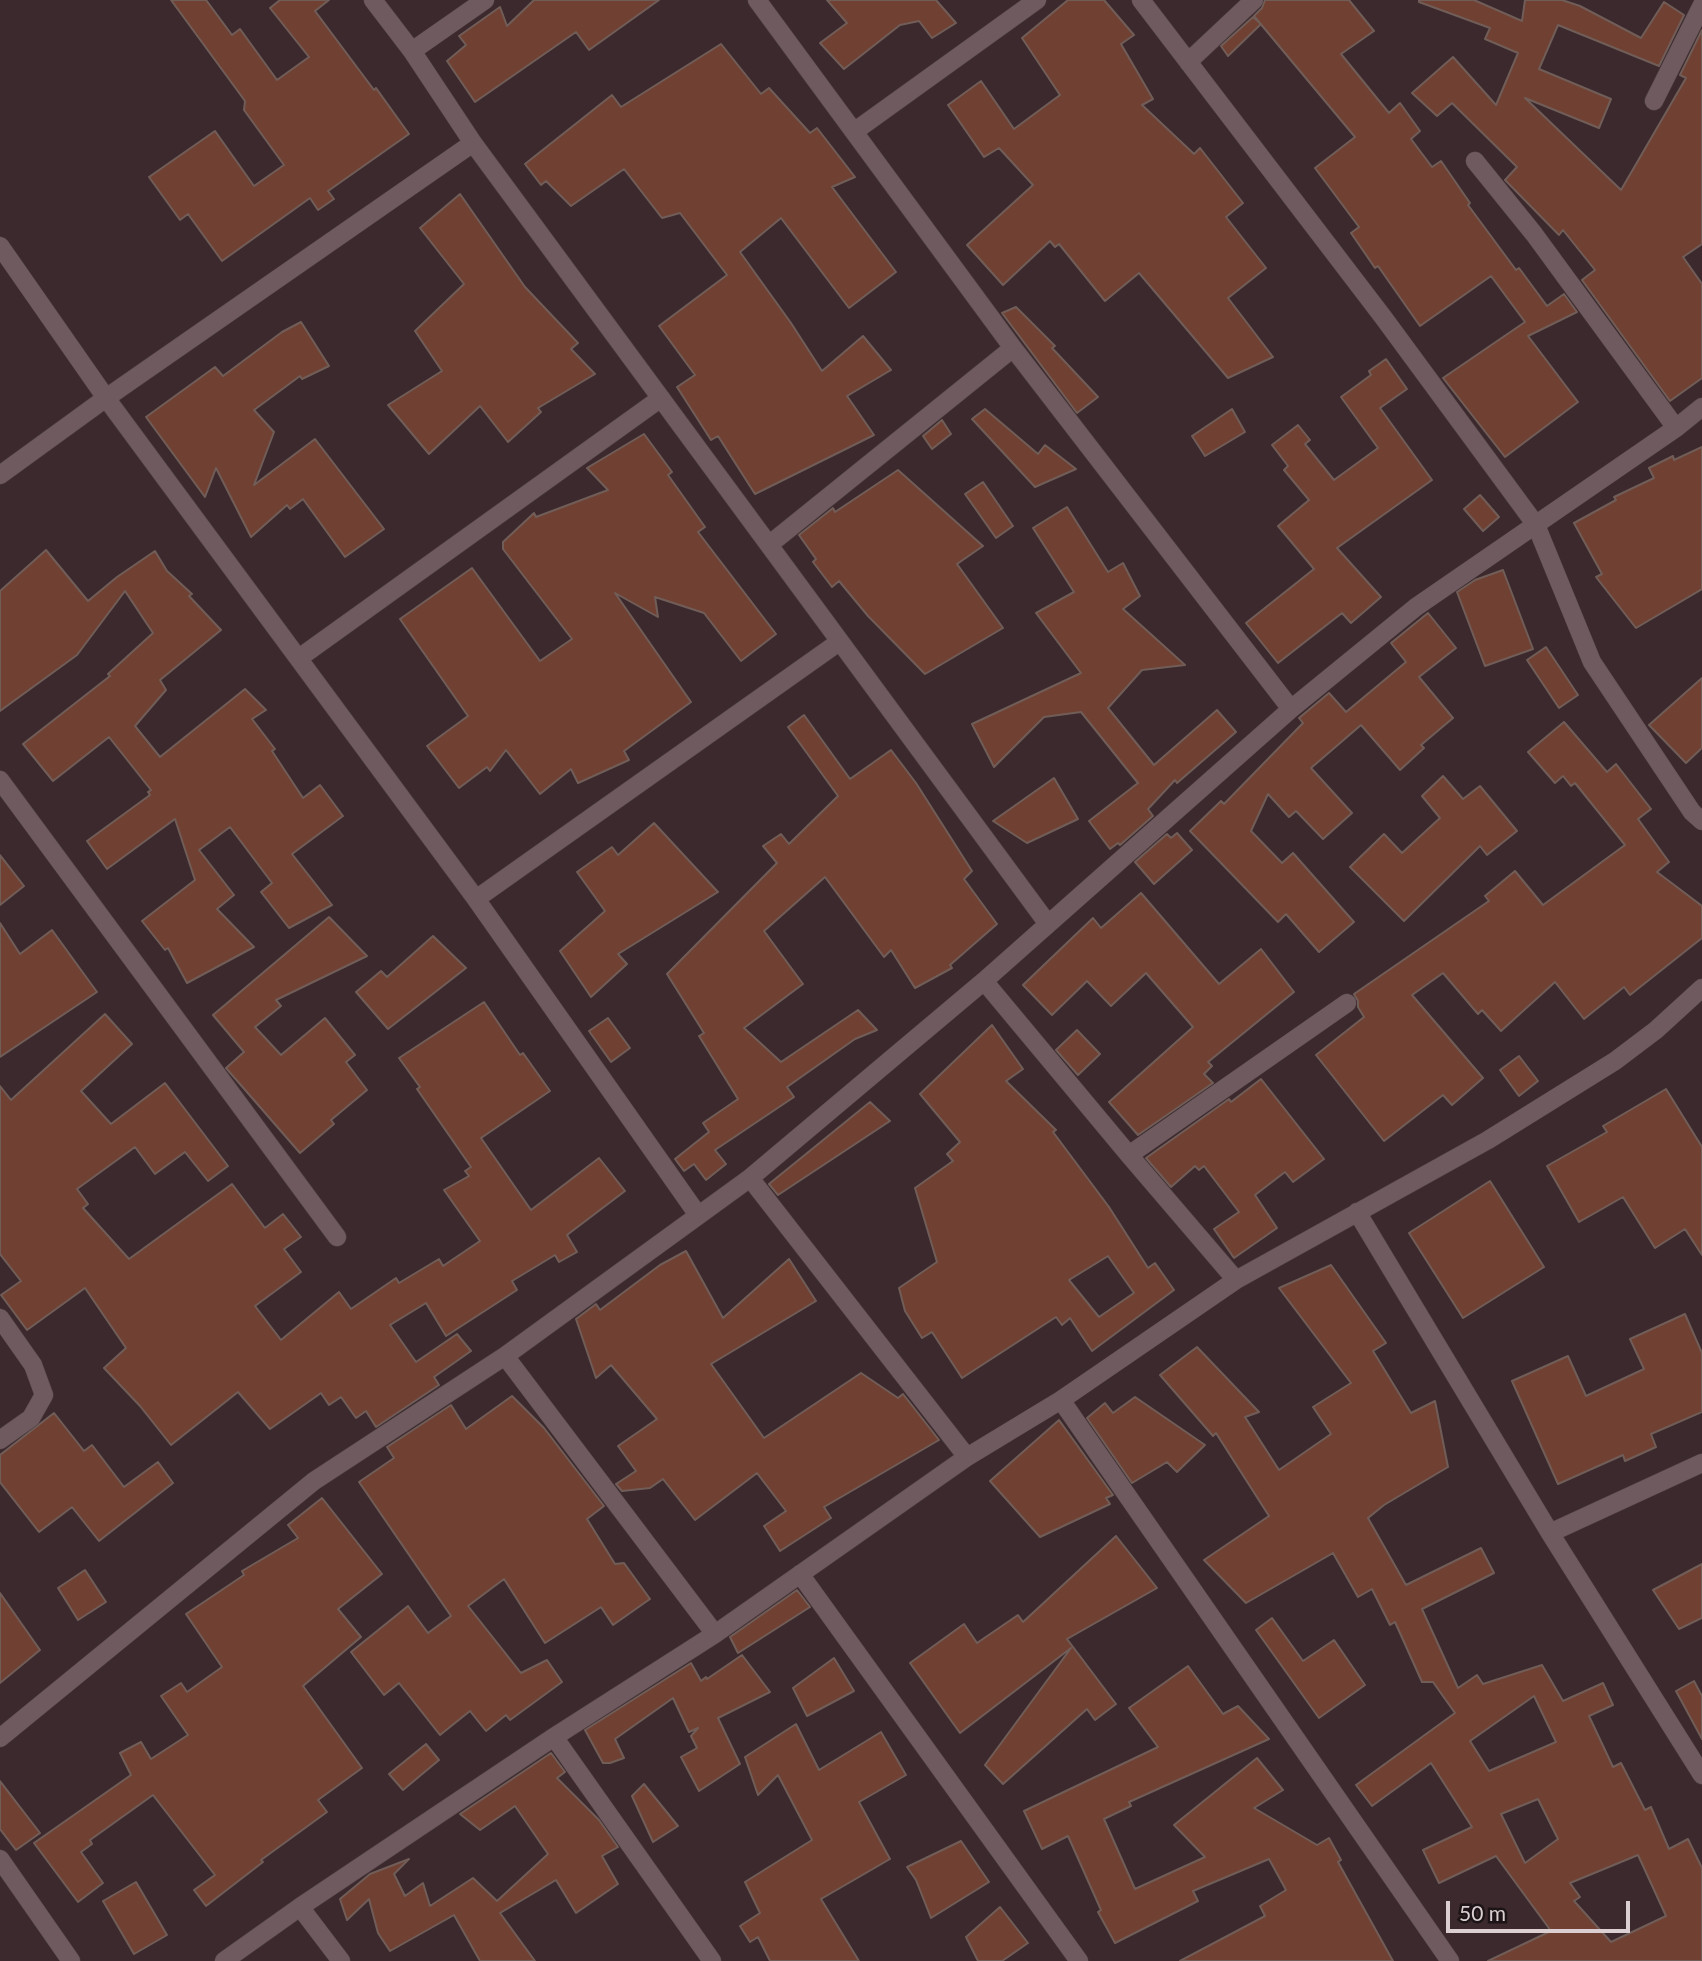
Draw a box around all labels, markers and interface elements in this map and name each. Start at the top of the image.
scale bar [1450,1888,1634,1932]
text: 50 m [1459,1900,1506,1925]

